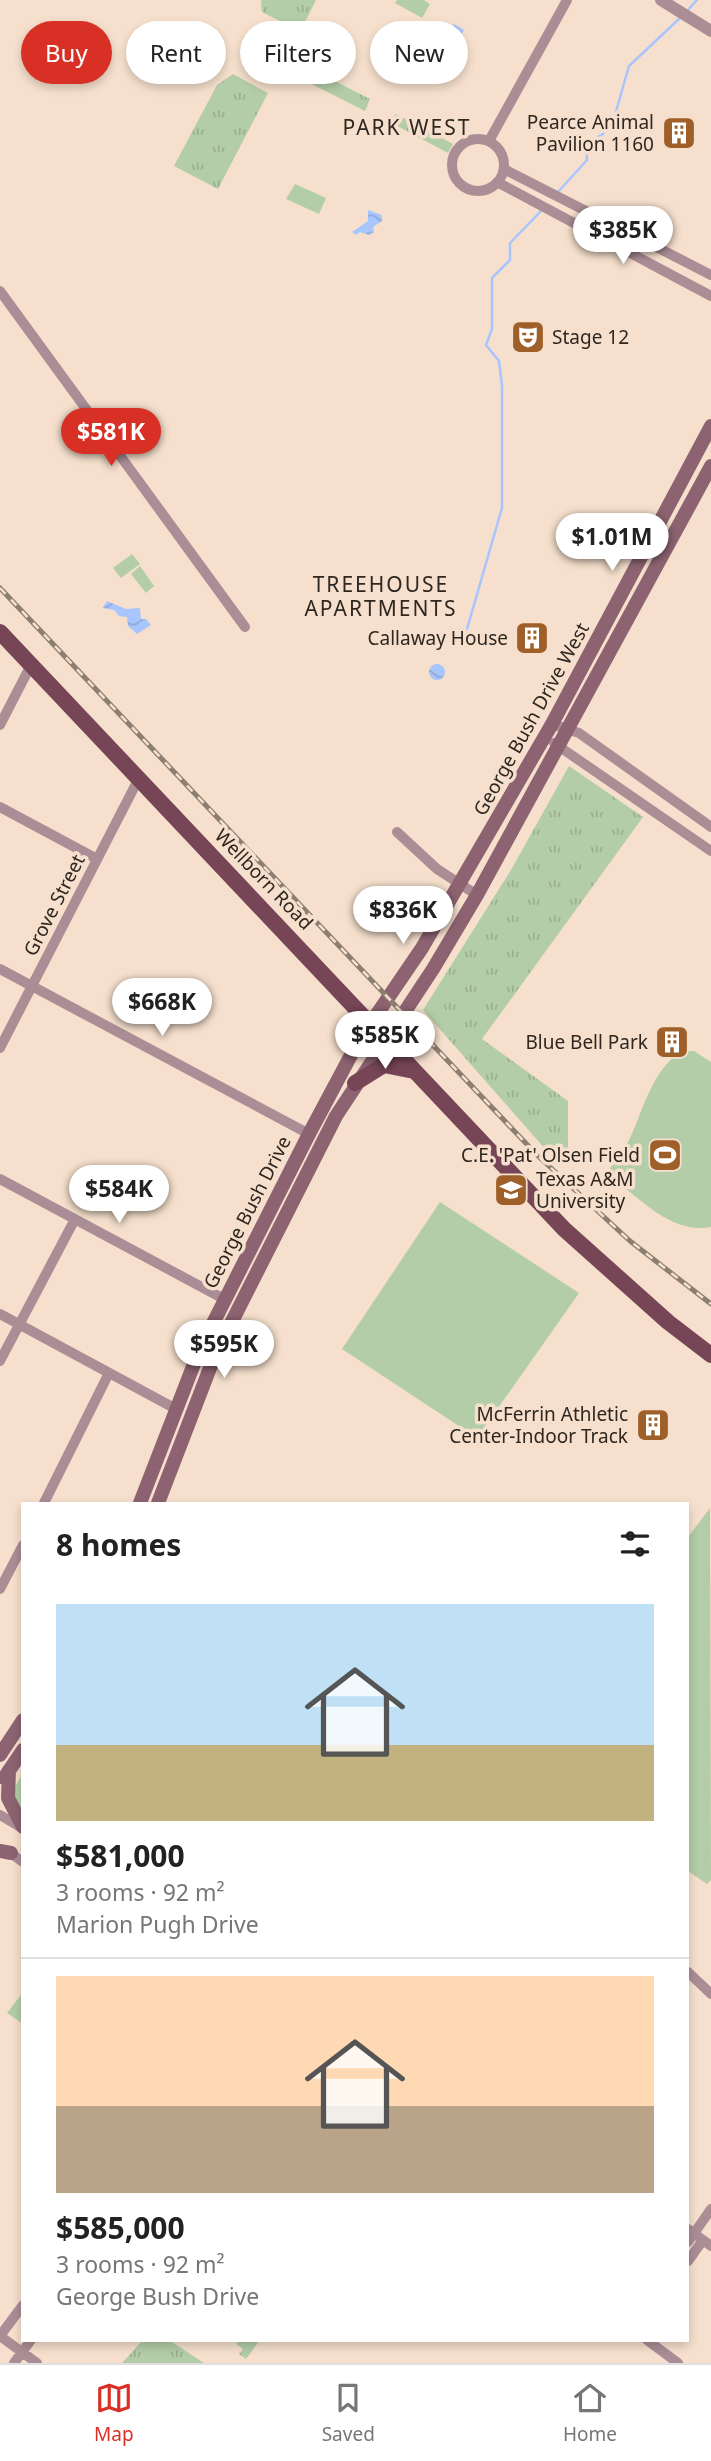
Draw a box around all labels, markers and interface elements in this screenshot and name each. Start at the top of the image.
chip: Buy [21,21,112,84]
chip: Rent [126,21,226,84]
chip: Filters [240,21,356,84]
chip: New [370,21,468,84]
place label: Pearce Animal Pavilion 1160 [527,109,654,157]
district label: PARK WEST [342,113,472,141]
building icon: Pearce Animal Pavilion 1160 [660,114,698,152]
pin: $385K [574,206,672,266]
text: $385K [589,213,657,245]
theatre icon: Stage 12 [509,318,547,356]
place label: Stage 12 [552,324,629,350]
pin: $581K [62,408,160,468]
text: $581K [77,415,145,447]
pin: $1.01M [555,514,669,573]
text: $1.01M [572,520,652,552]
district label: TREEHOUSE APARTMENTS [304,570,458,622]
street label: George Bush Drive West [467,618,595,820]
building icon: Callaway House [513,619,551,657]
place label: Callaway House [368,625,508,651]
street label: Wellborn Road [209,823,319,935]
street label: Grove Street [17,850,91,960]
pin: $836K [354,886,452,946]
text: $836K [369,893,437,925]
pin: $668K [113,978,211,1038]
text: $668K [128,985,196,1017]
pin: $585K [336,1012,434,1071]
text: $585K [351,1018,419,1050]
building icon: Blue Bell Park [653,1023,691,1061]
place label: Blue Bell Park [525,1029,648,1055]
street label: George Bush Drive [197,1131,297,1293]
sports icon: C.E. 'Pat' Olsen Field [646,1136,684,1174]
place label: C.E. 'Pat' Olsen Field [461,1142,640,1168]
pin: $584K [70,1166,168,1225]
place label: Texas A&M University [536,1166,634,1214]
school or university icon: Texas A&M University [492,1171,530,1209]
text: $584K [85,1172,153,1204]
pin: $595K [175,1320,273,1380]
text: $595K [190,1327,258,1359]
place label: McFerrin Athletic Center-Indoor Track [449,1401,628,1449]
building icon: McFerrin Athletic Center-Indoor Track [634,1406,672,1444]
text: 8 homes [56,1524,181,1565]
icon: filters [616,1525,654,1563]
icon: home [292,1649,418,1775]
text: $581,000 [56,1835,185,1876]
text: 3 rooms · 92 m² [56,1876,225,1908]
text: Marion Pugh Drive [56,1908,259,1940]
icon: home [292,2021,418,2147]
text: $585,000 [56,2207,185,2248]
text: 3 rooms · 92 m² [56,2248,225,2280]
text: George Bush Drive [56,2280,259,2312]
tab: Map [94,2379,134,2447]
tab: Saved [322,2379,375,2447]
tab: Home [563,2379,617,2447]

